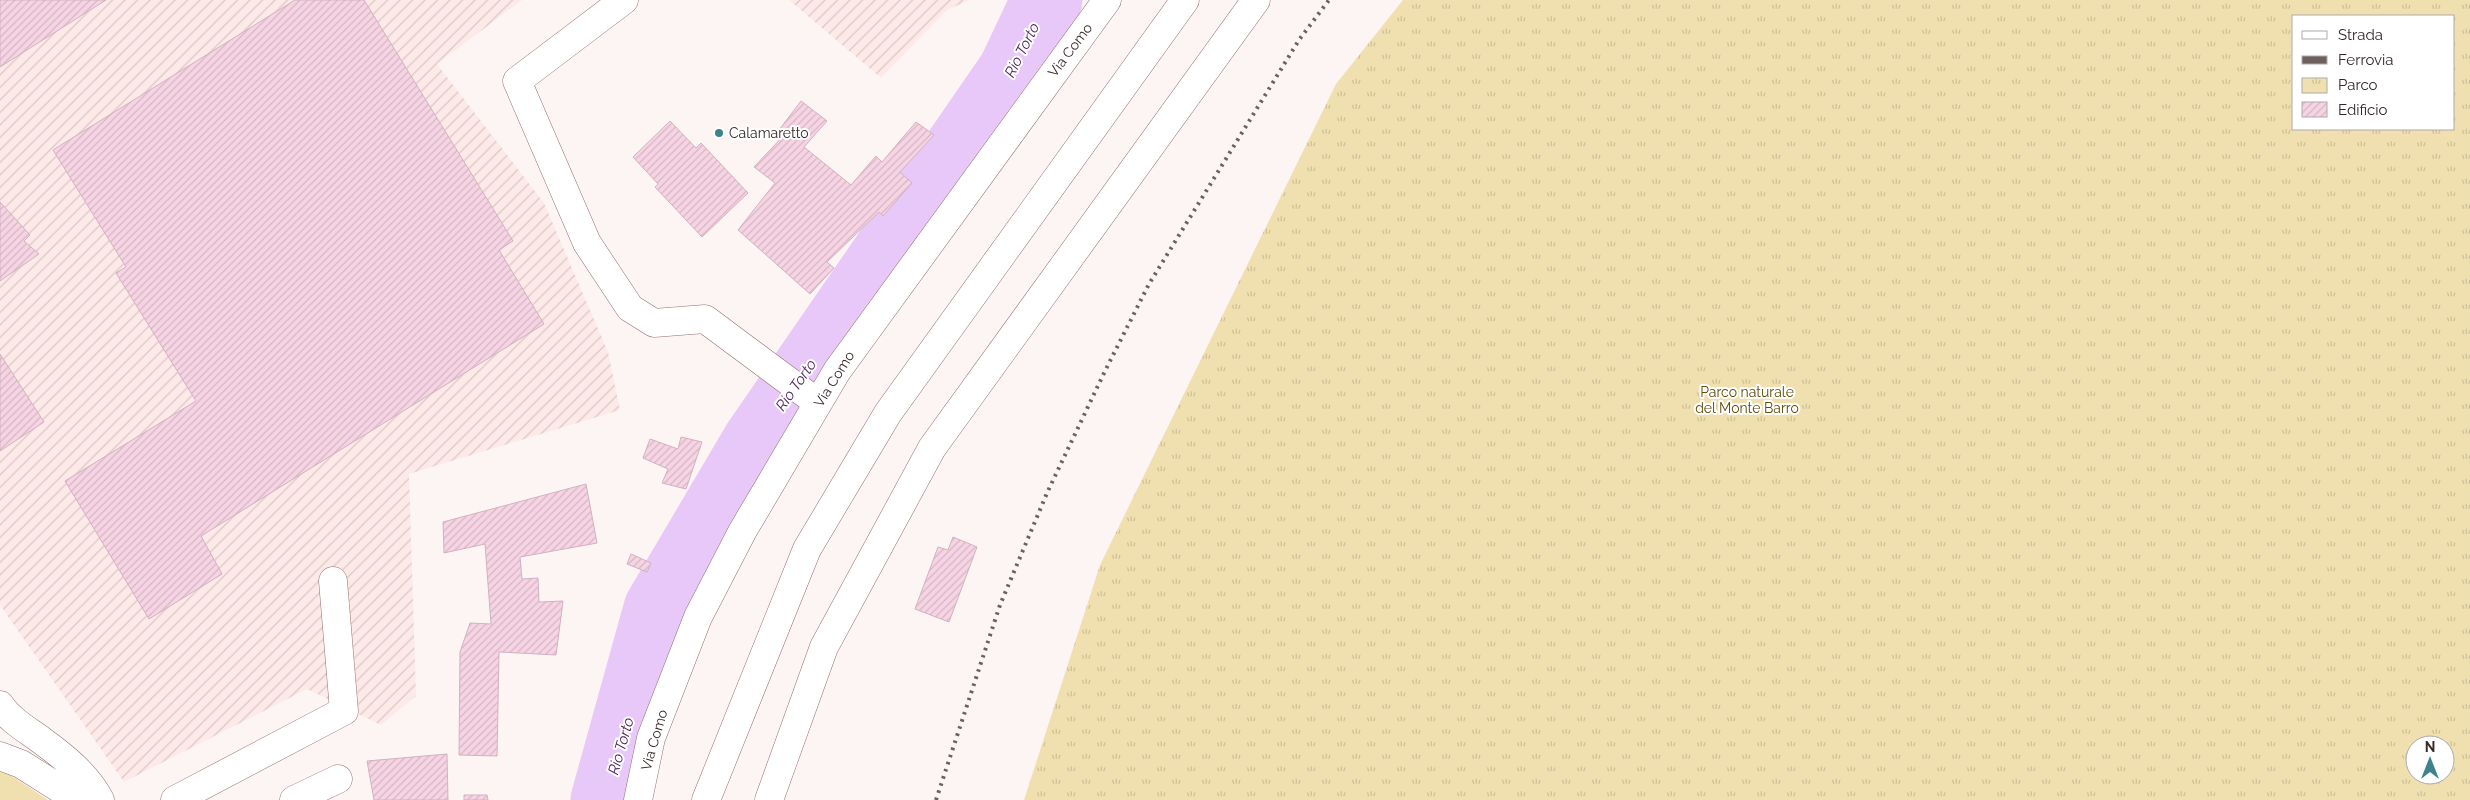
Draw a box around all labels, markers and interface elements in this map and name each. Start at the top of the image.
legend [2292,15,2455,130]
water label: Rio Torto [1001,20,1043,80]
street label: Via Como [1045,20,1095,80]
text: Strada [2338,26,2383,44]
text: Ferrovia [2338,51,2394,69]
text: Parco [2338,76,2378,94]
text: Edificio [2338,101,2388,119]
place label: Calamaretto [729,125,809,141]
marker: Calamaretto [713,127,725,139]
street label: Via Como [811,348,857,410]
water label: Rio Torto [772,356,820,414]
park label: Parco naturale del Monte Barro [1695,384,1799,416]
street label: Via Como [638,708,670,772]
water label: Rio Torto [604,715,638,777]
north arrow [2405,735,2455,785]
text: N [2425,739,2435,755]

